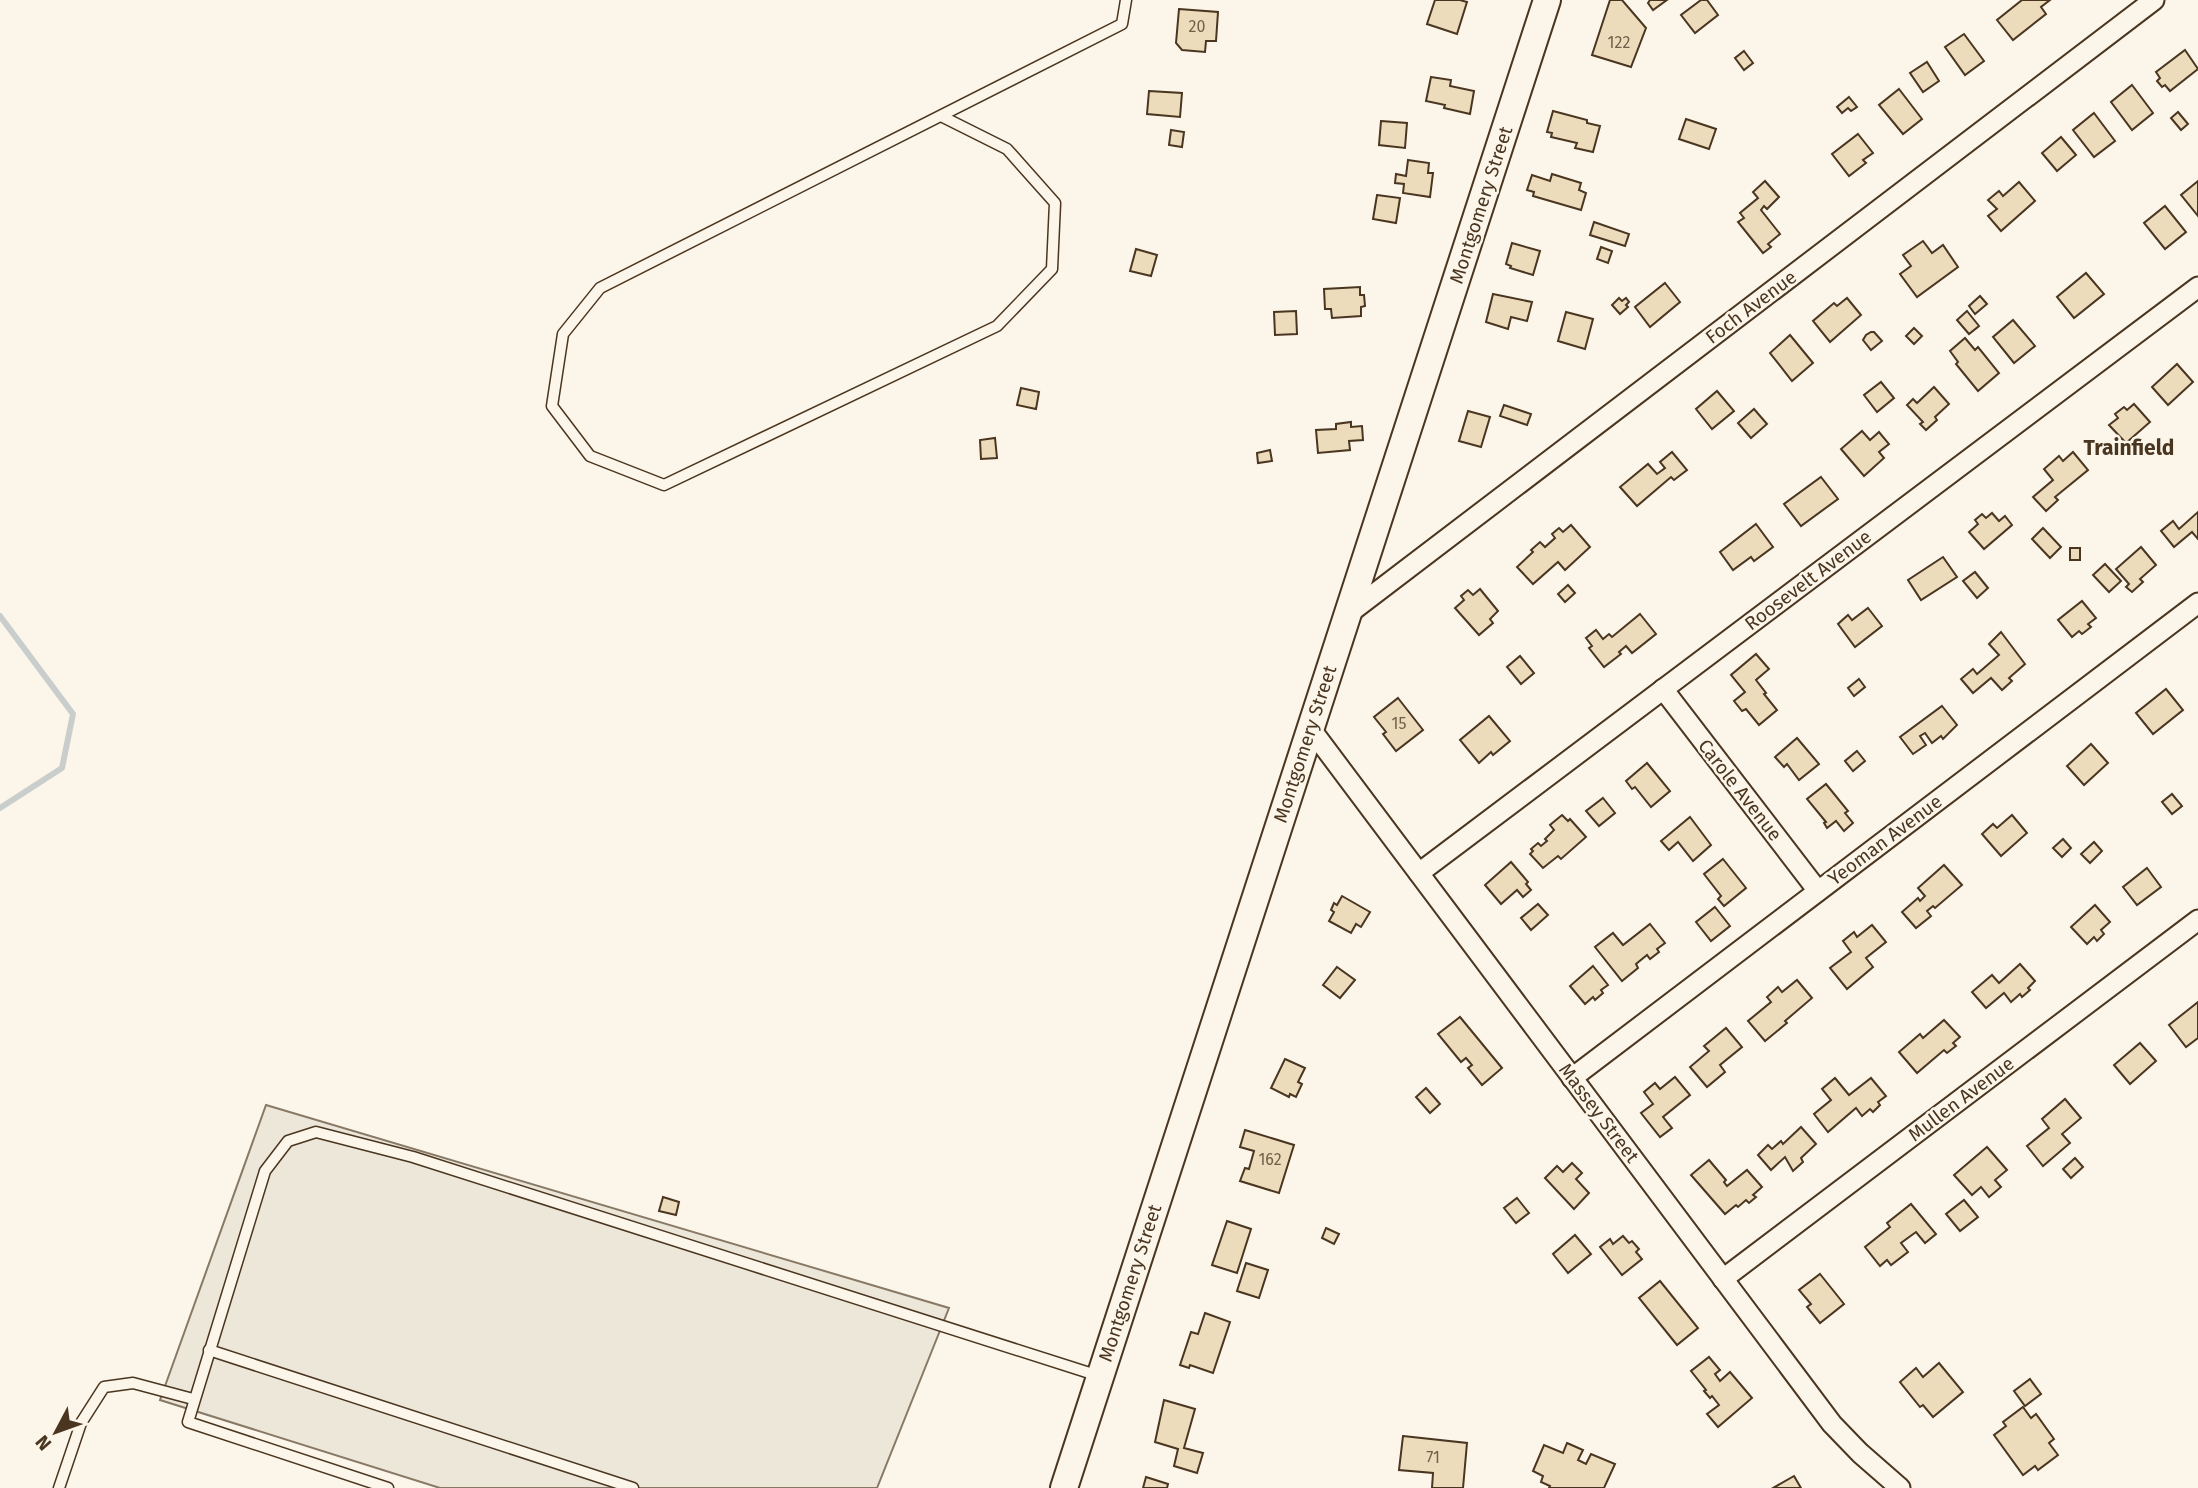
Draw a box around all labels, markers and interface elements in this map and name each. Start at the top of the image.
house number: 20 [1189,17,1205,36]
house number: 122 [1608,33,1630,52]
street label: Montgomery Street [1445,123,1517,287]
street label: Foch Avenue [1701,265,1801,349]
district label: Trainfield [2084,435,2174,461]
street label: Roosevelt Avenue [1740,525,1876,635]
street label: Montgomery Street [1269,662,1341,826]
house number: 15 [1392,714,1406,733]
street label: Carole Avenue [1693,735,1787,845]
street label: Yeoman Avenue [1824,790,1946,890]
street label: Mullen Avenue [1904,1052,2018,1146]
street label: Massey Street [1554,1059,1644,1167]
house number: 162 [1258,1150,1282,1169]
street label: Montgomery Street [1094,1201,1166,1365]
north arrow [21,1397,91,1467]
text: N [31,1431,56,1455]
house number: 71 [1426,1448,1440,1467]

